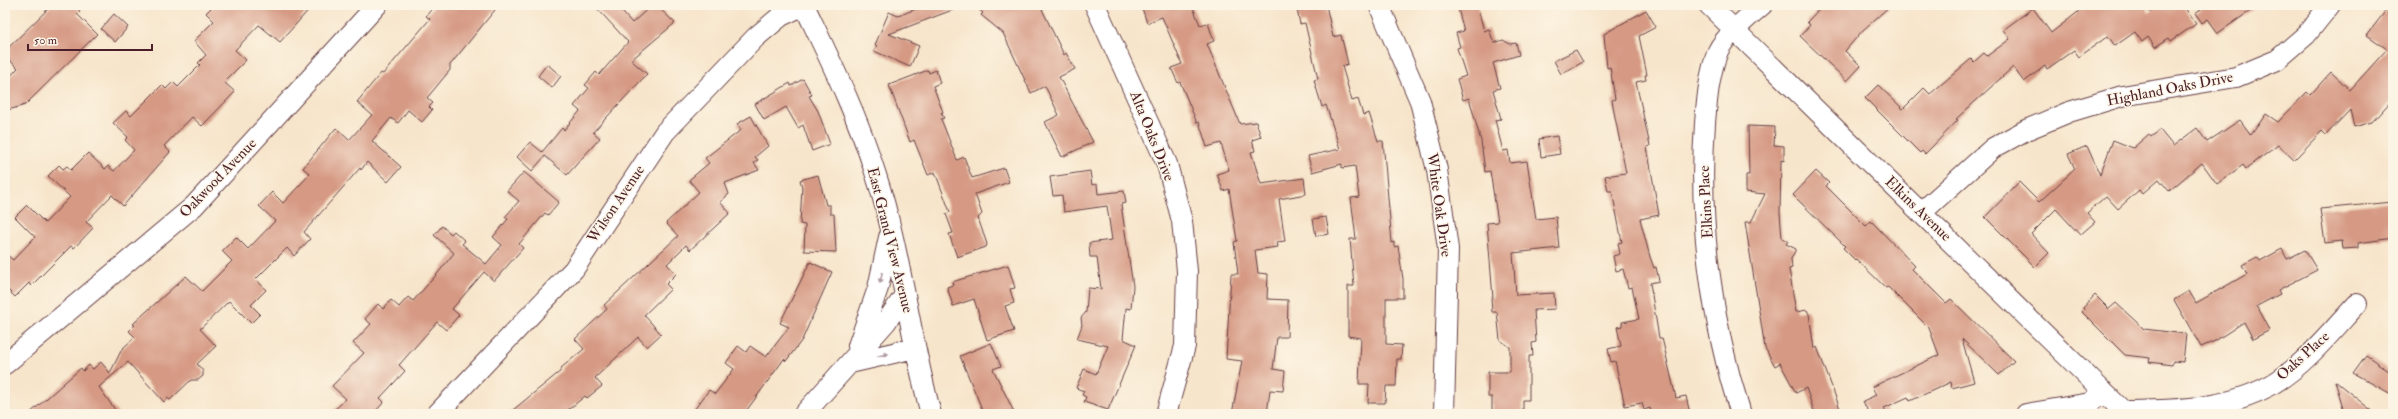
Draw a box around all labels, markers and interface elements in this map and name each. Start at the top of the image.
scale bar [28,26,152,52]
text: 50 m [34,33,58,48]
street label: Highland Oaks Drive [2105,67,2235,111]
street label: Alta Oaks Drive [1125,87,1179,184]
street label: Oakwood Avenue [175,134,261,222]
street label: White Oak Drive [1422,151,1456,258]
street label: Wilson Avenue [582,161,649,247]
street label: East Grand View Avenue [863,165,917,315]
street label: Elkins Place [1695,165,1717,239]
street label: Elkins Avenue [1881,173,1955,245]
one-way arrow [877,272,883,284]
street label: Oaks Place [2273,327,2333,385]
one-way arrow [877,352,889,358]

